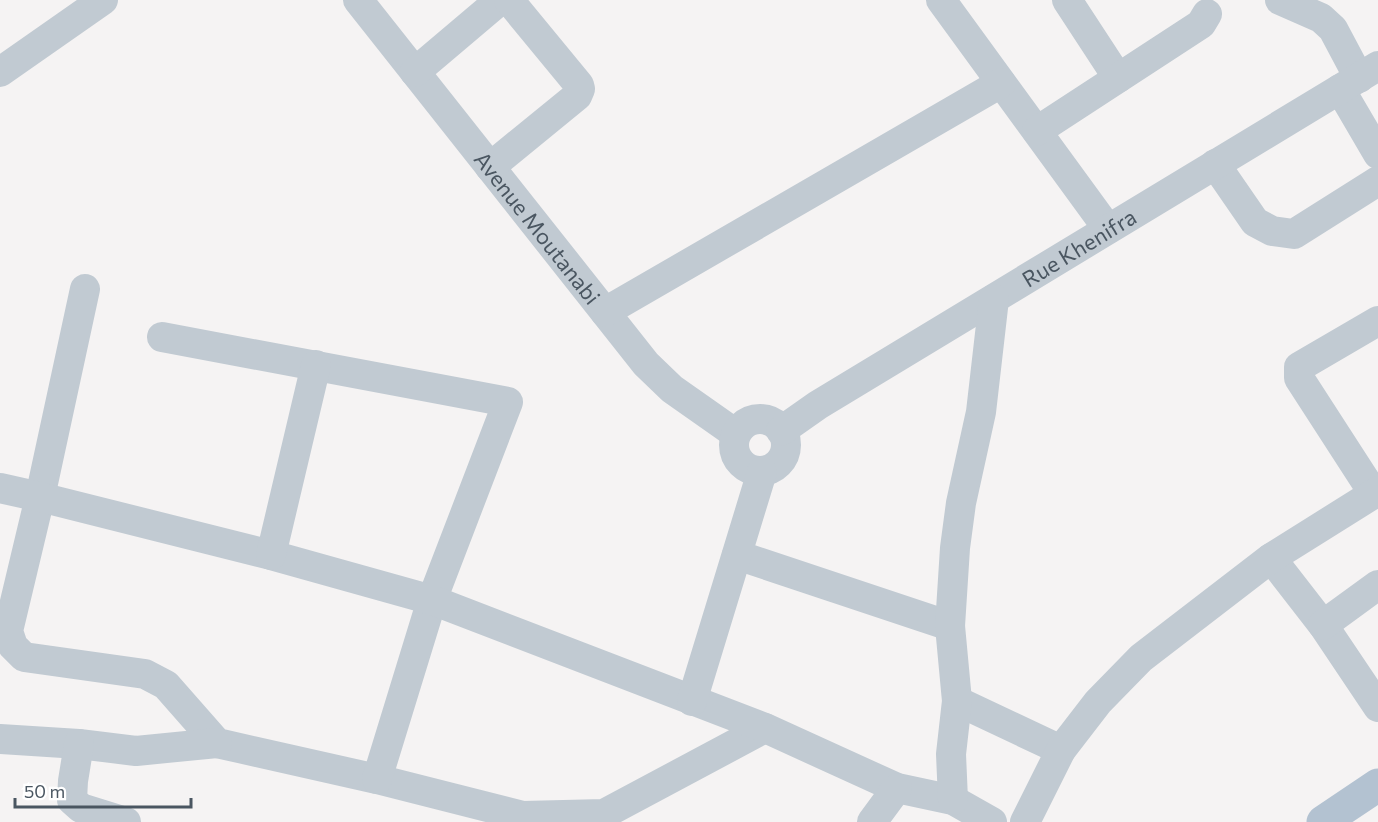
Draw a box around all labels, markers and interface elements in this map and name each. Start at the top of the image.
street label: Avenue Moutanabi [469,146,607,309]
street label: Rue Khenifra [1017,202,1141,292]
scale bar [15,771,190,809]
text: 50 m [24,780,65,802]

